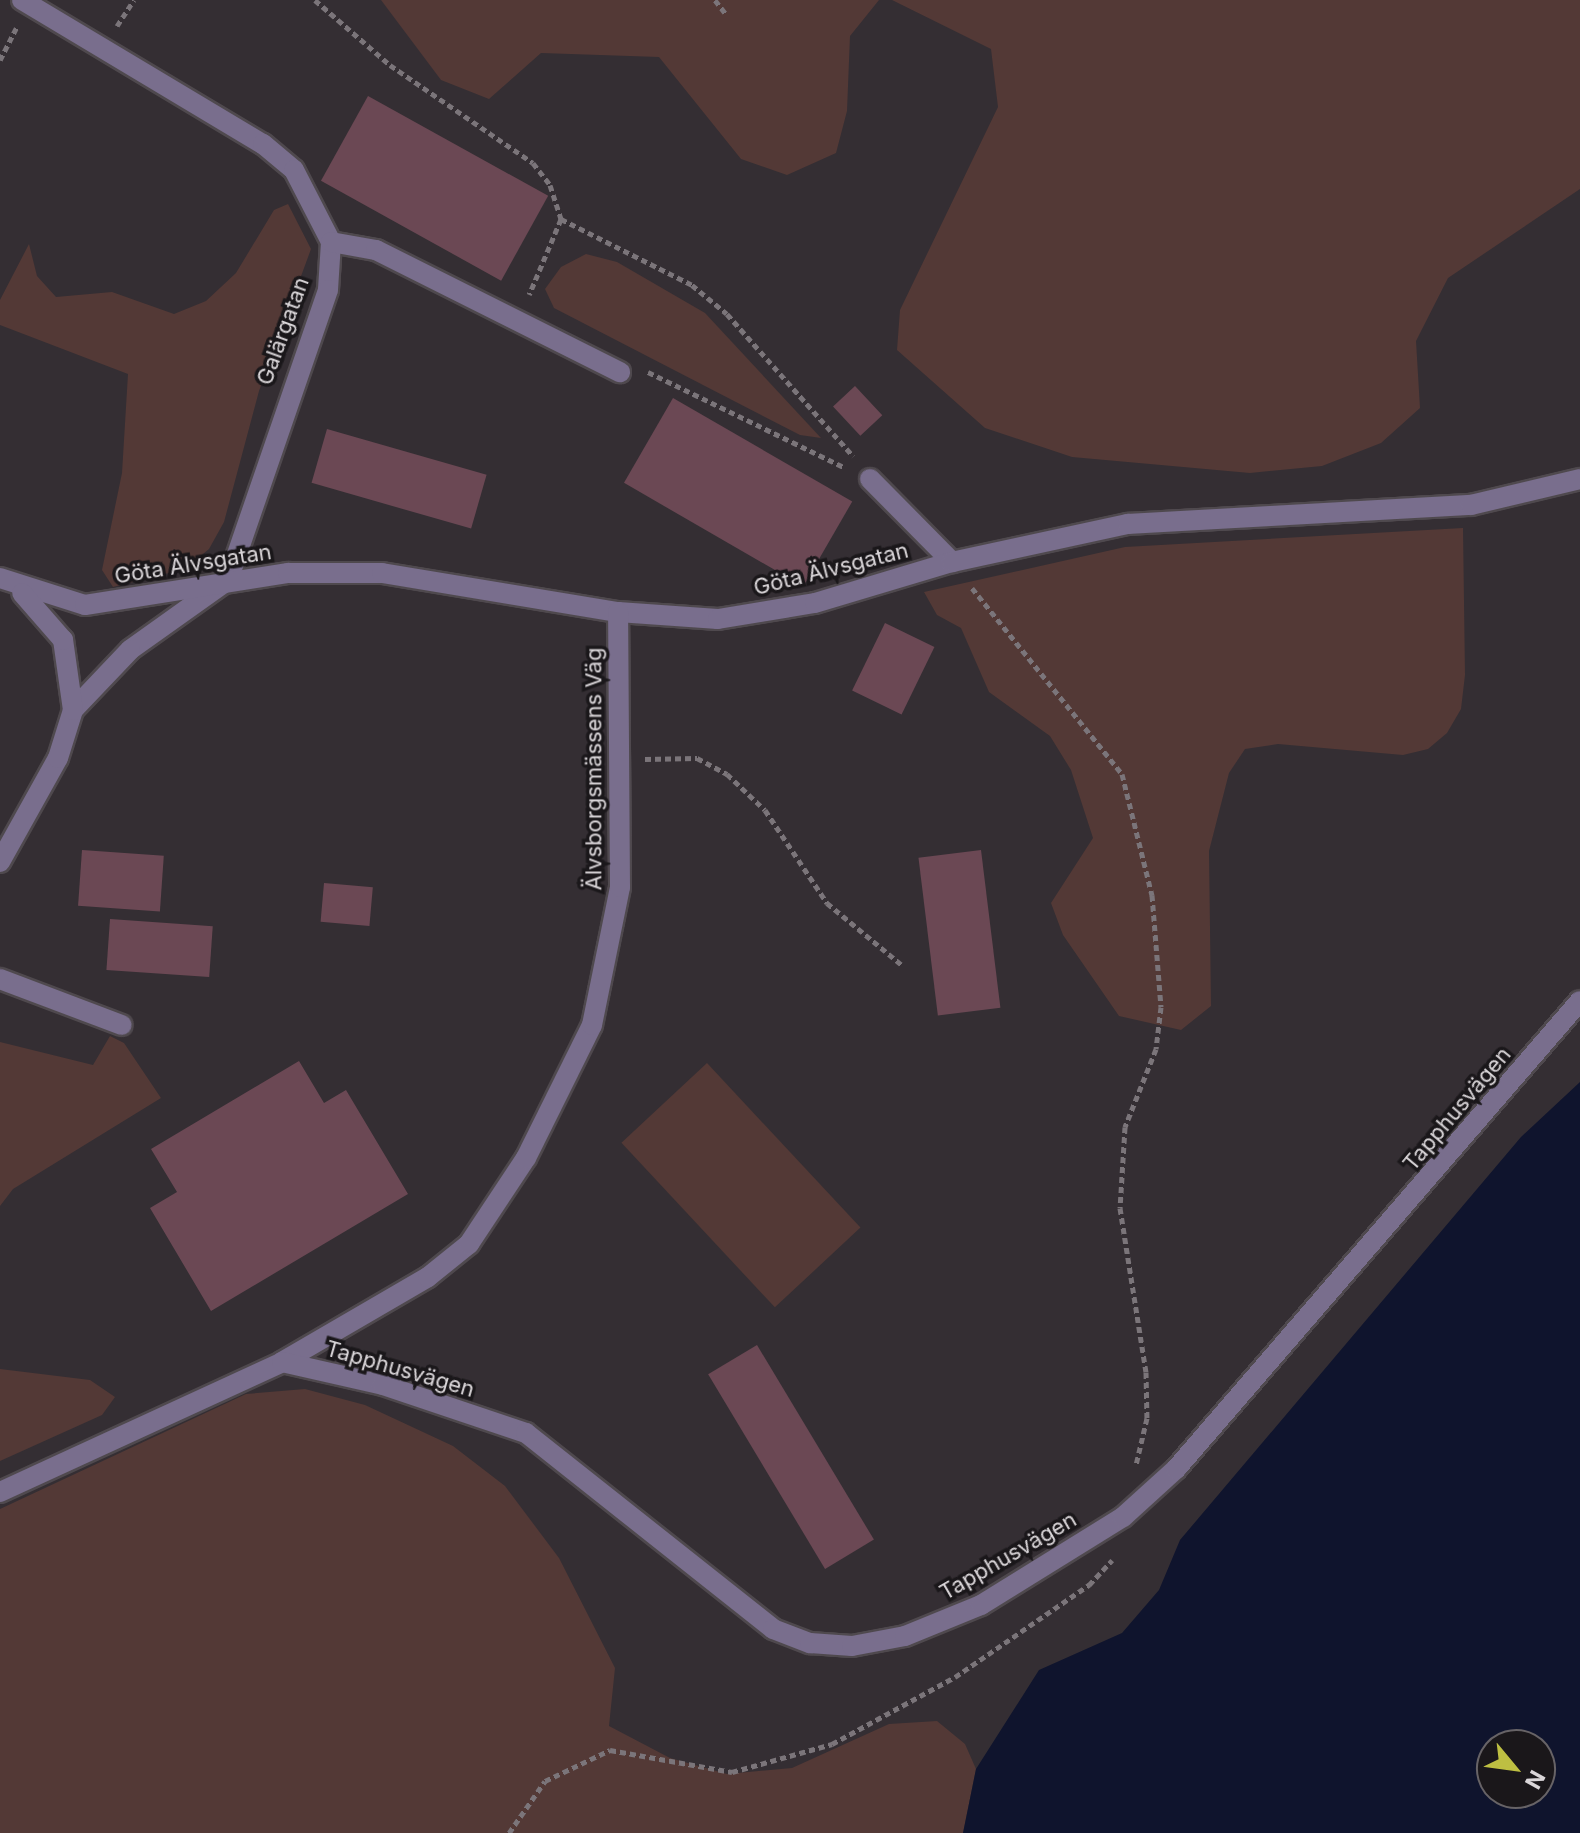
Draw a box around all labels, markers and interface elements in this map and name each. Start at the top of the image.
street label: Galärgatan [251,273,315,389]
street label: Göta Älvsgatan [751,537,911,601]
street label: Göta Älvsgatan [113,539,273,589]
street label: Älvsborgsmässens Väg [581,648,607,890]
street label: Tapphusvägen [1398,1042,1516,1176]
street label: Tapphusvägen [323,1335,477,1403]
street label: Tapphusvägen [935,1506,1081,1606]
north arrow [1476,1729,1556,1809]
text: N [1520,1766,1551,1793]

